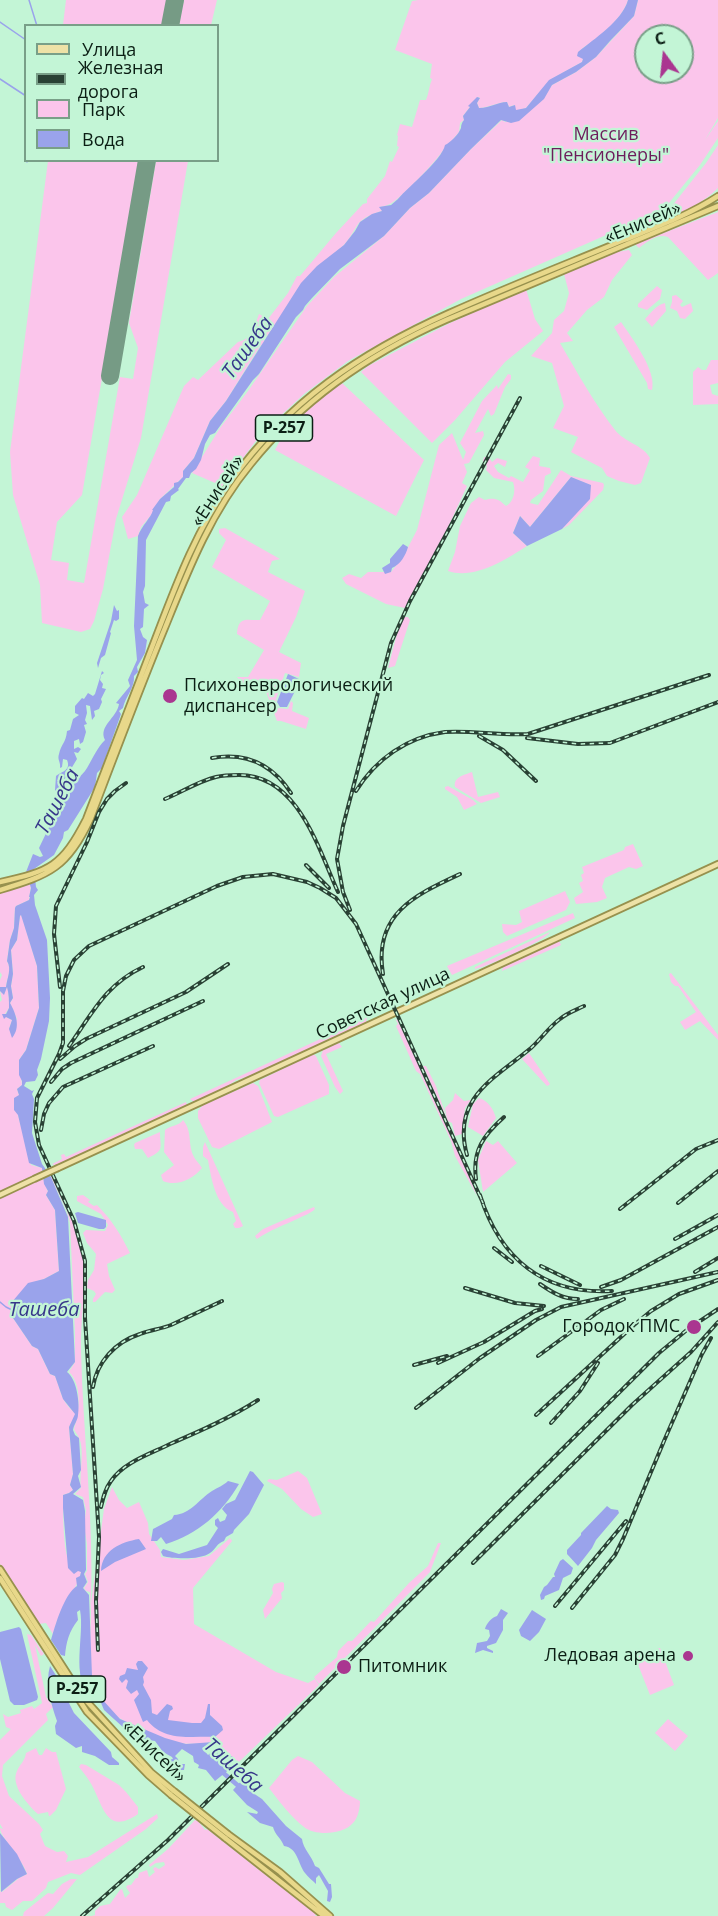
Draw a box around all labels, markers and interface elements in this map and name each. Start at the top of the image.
legend [24,24,219,162]
north arrow [634,24,694,84]
text: С [652,27,668,50]
text: Улица [82,37,136,61]
text: Железная дорога [78,55,163,103]
text: Парк [82,97,125,121]
park label: Массив "Пенсионеры" [543,124,669,166]
text: Вода [82,127,125,151]
street label: «Енисей» [602,197,684,249]
water label: Ташеба [217,312,279,384]
road number: Р-257 [256,415,312,441]
street label: «Енисей» [187,451,249,531]
place label: Психоневрологический диспансер [184,675,393,718]
marker: Психоневрологический диспансер [161,687,179,705]
water label: Ташеба [31,765,85,839]
street label: Советская улица [312,963,454,1045]
water label: Ташеба [9,1298,79,1322]
place label: Городок ПМС [562,1316,680,1338]
marker: Городок ПМС [685,1318,703,1336]
place label: Ледовая арена [545,1645,676,1667]
marker: Ледовая арена [681,1649,695,1663]
place label: Питомник [358,1656,447,1678]
marker: Питомник [335,1658,353,1676]
road number: Р-257 [48,1676,106,1702]
street label: «Енисей» [117,1716,191,1788]
water label: Ташеба [198,1734,268,1798]

